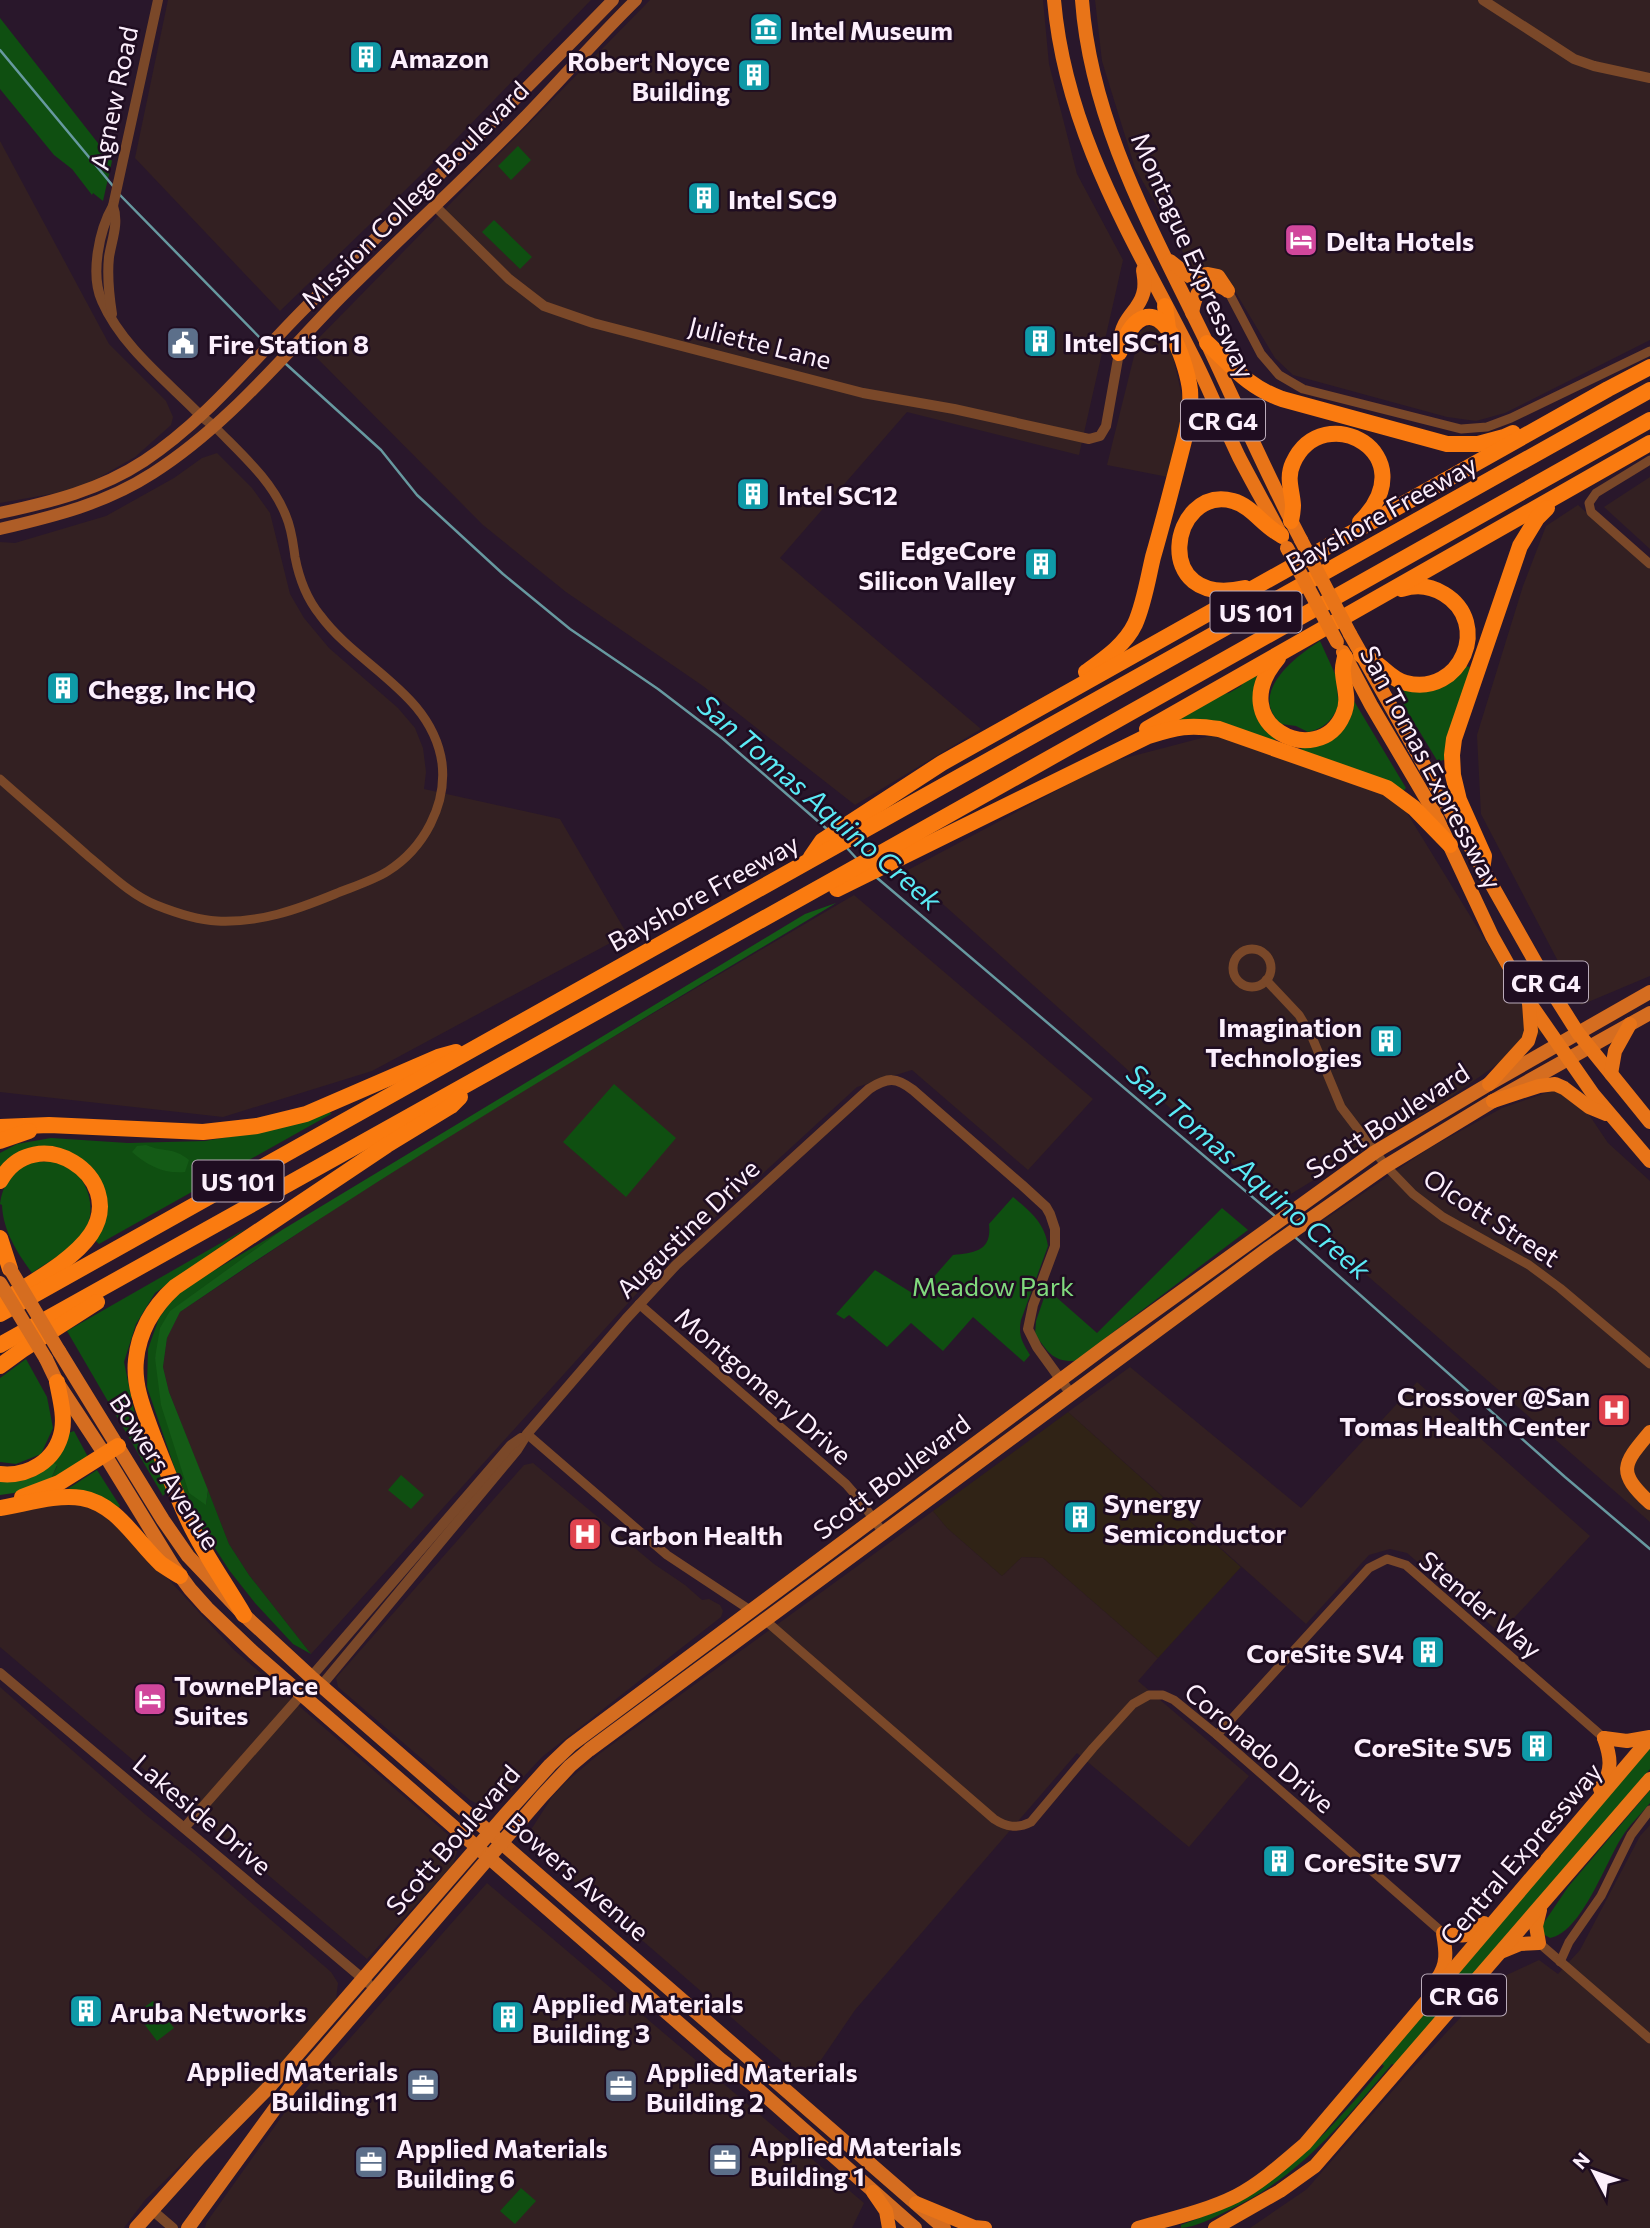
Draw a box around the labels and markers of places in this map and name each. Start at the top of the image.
museum icon: Intel Museum [747,10,785,48]
place label: Intel Museum [790,14,953,45]
building icon: Amazon [347,38,385,76]
place label: Amazon [390,42,489,73]
place label: Robert Noyce Building [567,45,730,106]
building icon: Robert Noyce Building [735,56,773,94]
building icon: Intel SC9 [685,179,723,217]
place label: Intel SC9 [728,183,837,214]
hotel icon: Delta Hotels [1282,221,1320,259]
place label: Delta Hotels [1326,225,1474,256]
building icon: Intel SC11 [1021,322,1059,360]
public building icon: Fire Station 8 [164,324,202,362]
place label: Intel SC11 [1064,326,1181,357]
place label: Fire Station 8 [208,328,369,359]
building icon: Intel SC12 [734,475,772,513]
place label: Intel SC12 [778,479,898,510]
place label: EdgeCore Silicon Valley [858,534,1016,595]
building icon: EdgeCore Silicon Valley [1022,545,1060,583]
building icon: Chegg, Inc HQ [44,669,82,707]
place label: Chegg, Inc HQ [88,673,256,704]
place label: Imagination Technologies [1205,1011,1362,1072]
building icon: Imagination Technologies [1367,1022,1405,1060]
place label: Crossover @San Tomas Health Center [1339,1380,1590,1441]
hospital icon: Crossover @San Tomas Health Center [1595,1391,1633,1429]
place label: Synergy Semiconductor [1104,1487,1286,1548]
building icon: Synergy Semiconductor [1061,1498,1099,1536]
hospital icon: Carbon Health [566,1515,604,1553]
place label: Carbon Health [610,1519,783,1550]
building icon: CoreSite SV4 [1409,1633,1447,1671]
place label: CoreSite SV4 [1246,1637,1404,1668]
place label: TownePlace Suites [174,1669,318,1730]
hotel icon: TownePlace Suites [131,1680,169,1718]
building icon: CoreSite SV5 [1518,1727,1556,1765]
place label: CoreSite SV5 [1354,1731,1512,1762]
building icon: CoreSite SV7 [1260,1842,1298,1880]
place label: CoreSite SV7 [1304,1846,1462,1877]
place label: Applied Materials Building 3 [532,1987,744,2048]
building icon: Aruba Networks [67,1992,105,2030]
place label: Aruba Networks [110,1996,307,2027]
building icon: Applied Materials Building 3 [489,1998,527,2036]
place label: Applied Materials Building 11 [186,2055,398,2116]
place label: Applied Materials Building 2 [646,2056,858,2117]
office icon: Applied Materials Building 11 [404,2066,442,2104]
office icon: Applied Materials Building 2 [602,2067,640,2105]
place label: Applied Materials Building 1 [750,2130,962,2191]
place label: Applied Materials Building 6 [396,2132,608,2193]
office icon: Applied Materials Building 1 [706,2141,744,2179]
office icon: Applied Materials Building 6 [352,2143,390,2181]

